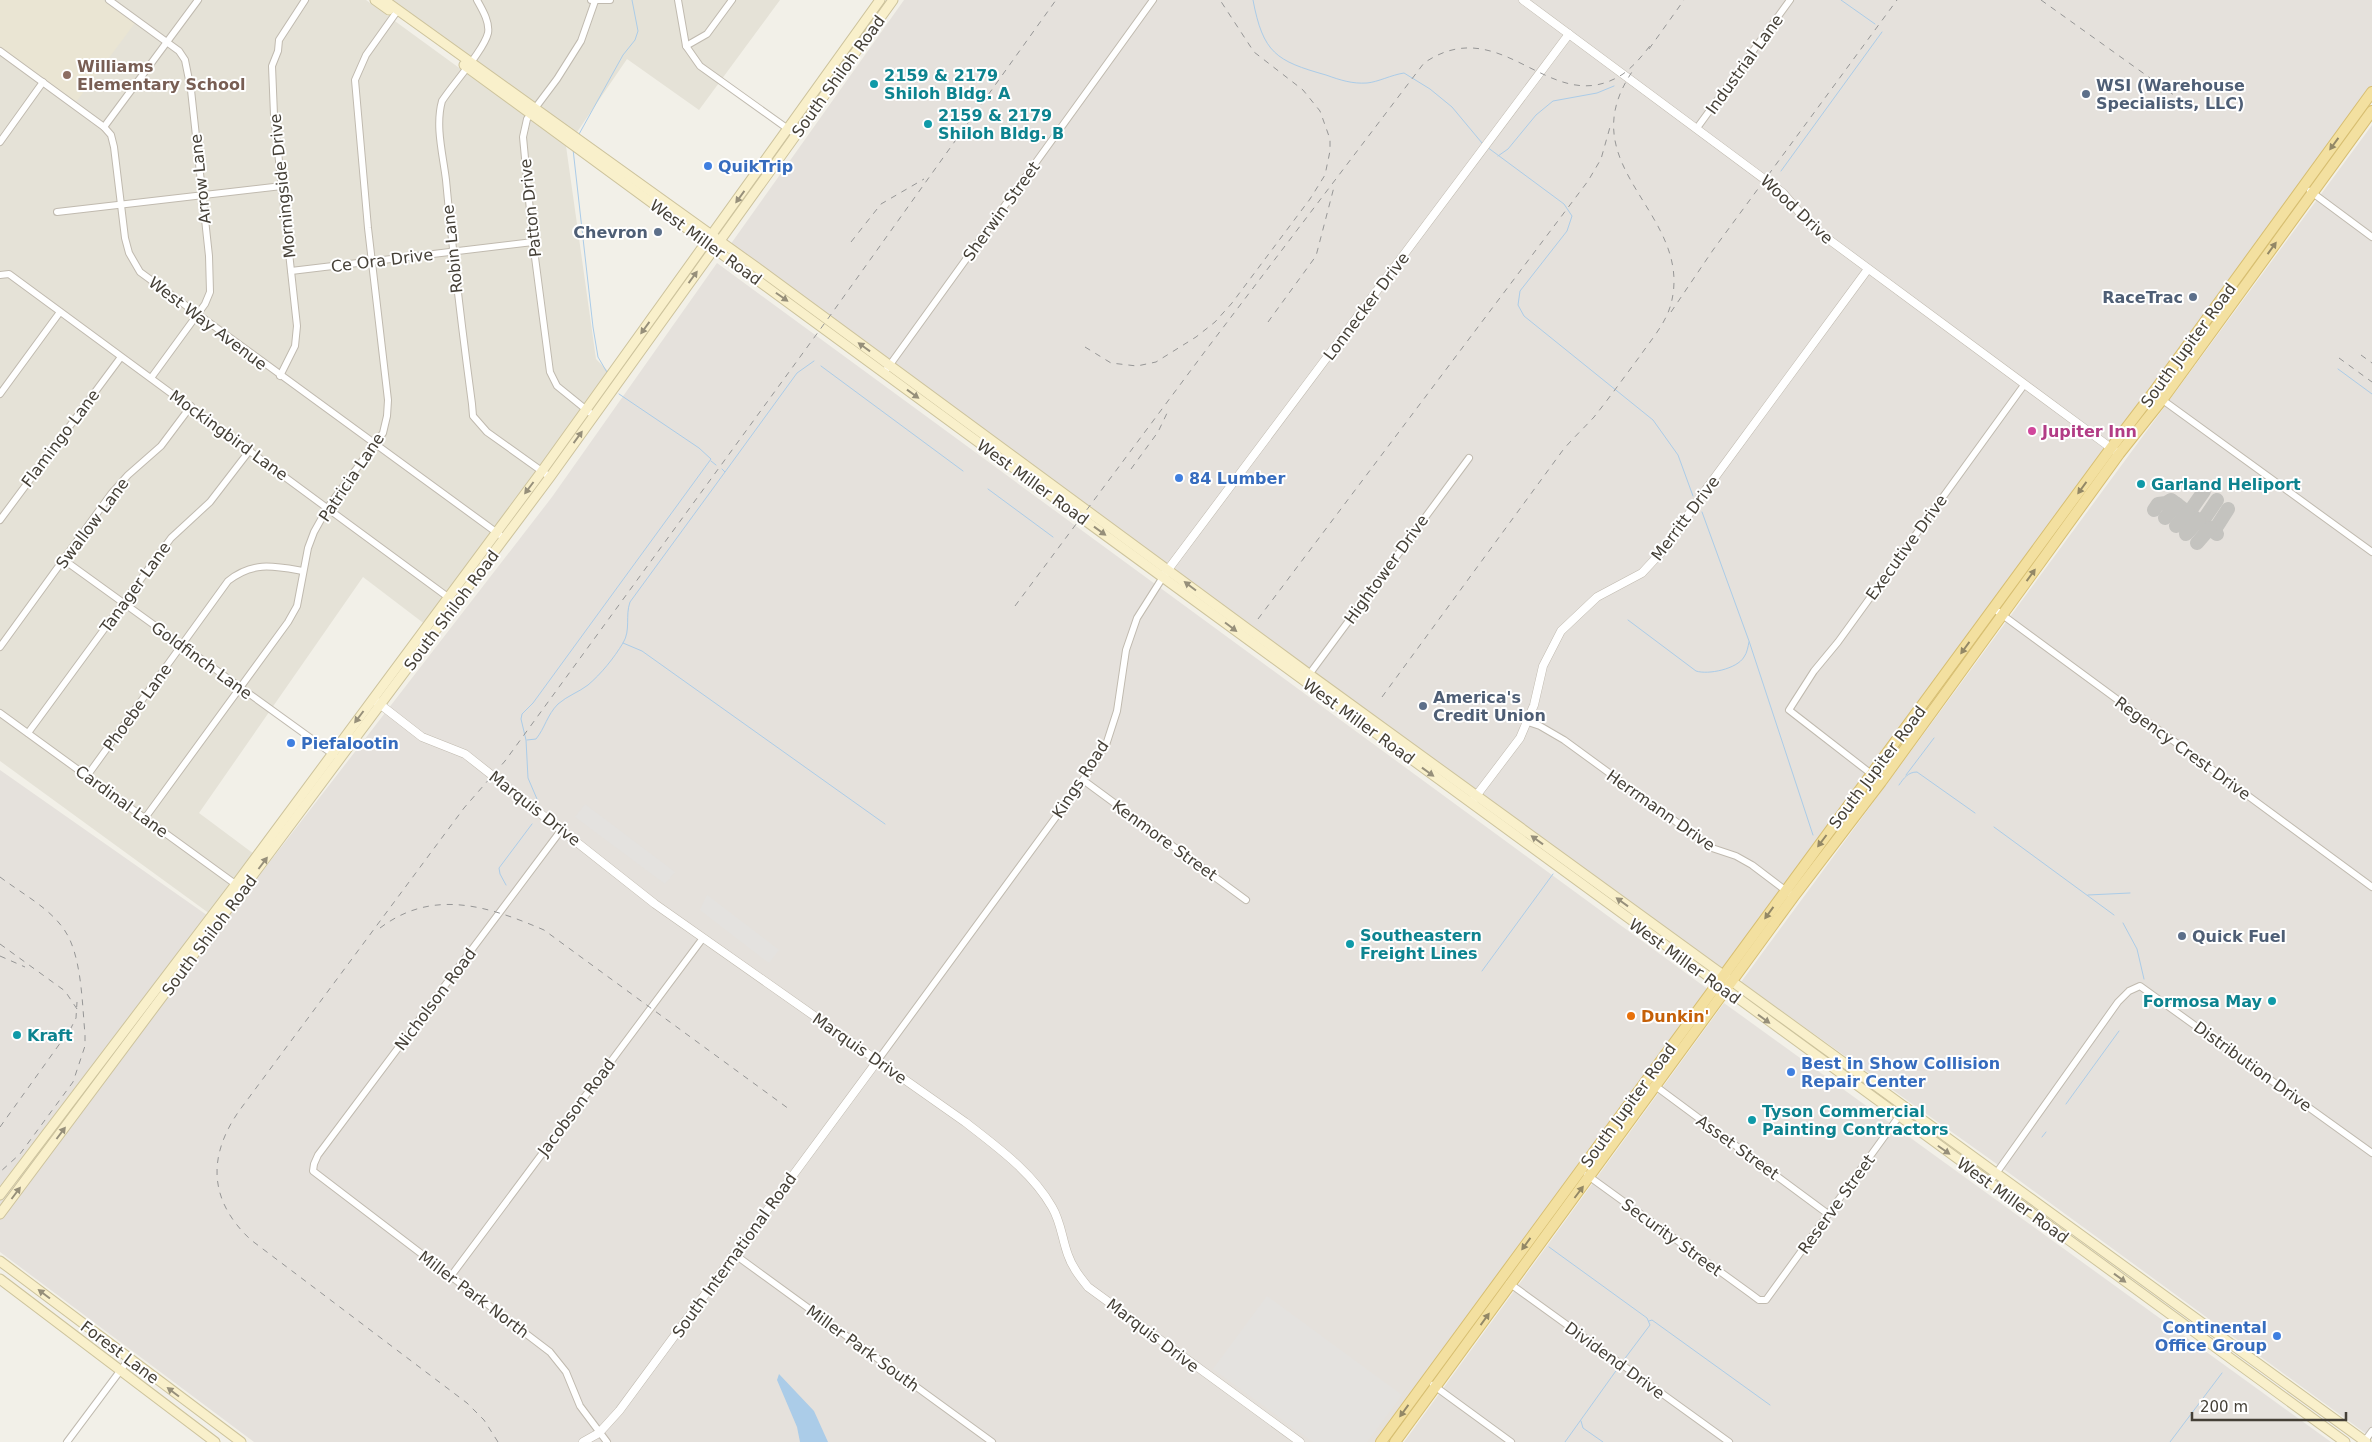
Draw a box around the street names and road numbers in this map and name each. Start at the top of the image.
street label: Industrial Lane [1702,11,1787,118]
street label: South Shiloh Road [788,12,889,141]
street label: Morningside Drive [265,113,300,259]
street label: Arrow Lane [186,133,215,225]
street label: Patton Drive [516,158,545,258]
street label: Sherwin Street [959,158,1044,265]
street label: Wood Drive [1756,171,1837,248]
street label: West Miller Road [646,196,765,289]
street label: Robin Lane [438,204,467,294]
street label: Ce Ora Drive [330,245,434,276]
street label: Lonnecker Drive [1320,249,1413,364]
street label: West Way Avenue [145,273,271,374]
street label: South Jupiter Road [2137,279,2240,411]
street label: Flamingo Lane [17,386,103,491]
street label: Mockingbird Lane [166,386,291,485]
street label: Patricia Lane [315,429,388,525]
street label: West Miller Road [973,436,1092,529]
street label: Merritt Drive [1647,472,1723,564]
street label: Swallow Lane [52,474,133,572]
street label: Executive Drive [1862,491,1951,604]
street label: Hightower Drive [1340,511,1432,628]
street label: Tanager Lane [96,538,175,637]
street label: South Shiloh Road [400,546,503,674]
street label: Goldfinch Lane [148,618,256,703]
street label: Phoebe Lane [99,660,175,755]
street label: West Miller Road [1299,675,1418,768]
street label: Regency Crest Drive [2111,693,2254,804]
street label: South Jupiter Road [1825,702,1930,833]
street label: Kings Road [1048,737,1113,822]
street label: Cardinal Lane [72,761,172,841]
street label: Herrmann Drive [1603,766,1719,855]
street label: Marquis Drive [485,767,584,850]
street label: Kenmore Street [1109,796,1221,885]
street label: South Shiloh Road [158,871,261,999]
street label: West Miller Road [1625,915,1744,1008]
street label: Nicholson Road [391,944,480,1054]
street label: Marquis Drive [809,1009,911,1088]
street label: Distribution Drive [2190,1017,2315,1116]
street label: South Jupiter Road [1577,1039,1680,1171]
street label: Jacobson Road [533,1055,619,1160]
street label: Asset Street [1693,1111,1783,1184]
street label: Reserve Street [1794,1151,1879,1258]
street label: West Miller Road [1953,1154,2072,1247]
street label: South International Road [668,1169,801,1341]
street label: Security Street [1618,1195,1726,1280]
street label: Miller Park North [415,1247,533,1342]
street label: Marquis Drive [1103,1294,1203,1376]
street label: Miller Park South [803,1301,923,1396]
street label: Forest Lane [77,1317,163,1388]
street label: Dividend Drive [1561,1318,1668,1403]

